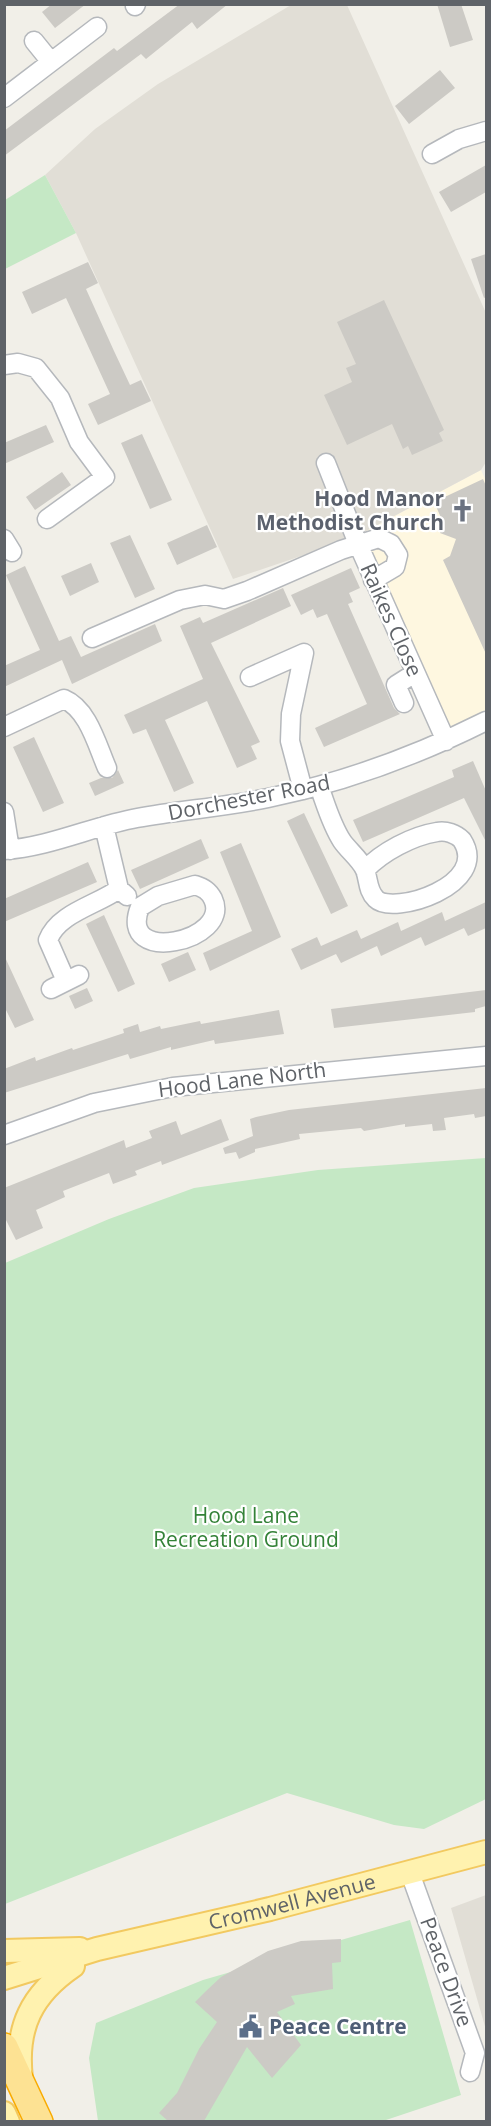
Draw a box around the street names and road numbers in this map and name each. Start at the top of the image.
street label: Raikes Close [354,559,429,681]
street label: Dorchester Road [165,768,332,826]
street label: Hood Lane North [156,1055,328,1103]
street label: Cromwell Avenue [206,1867,378,1936]
street label: Peace Drive [414,1913,480,2030]

